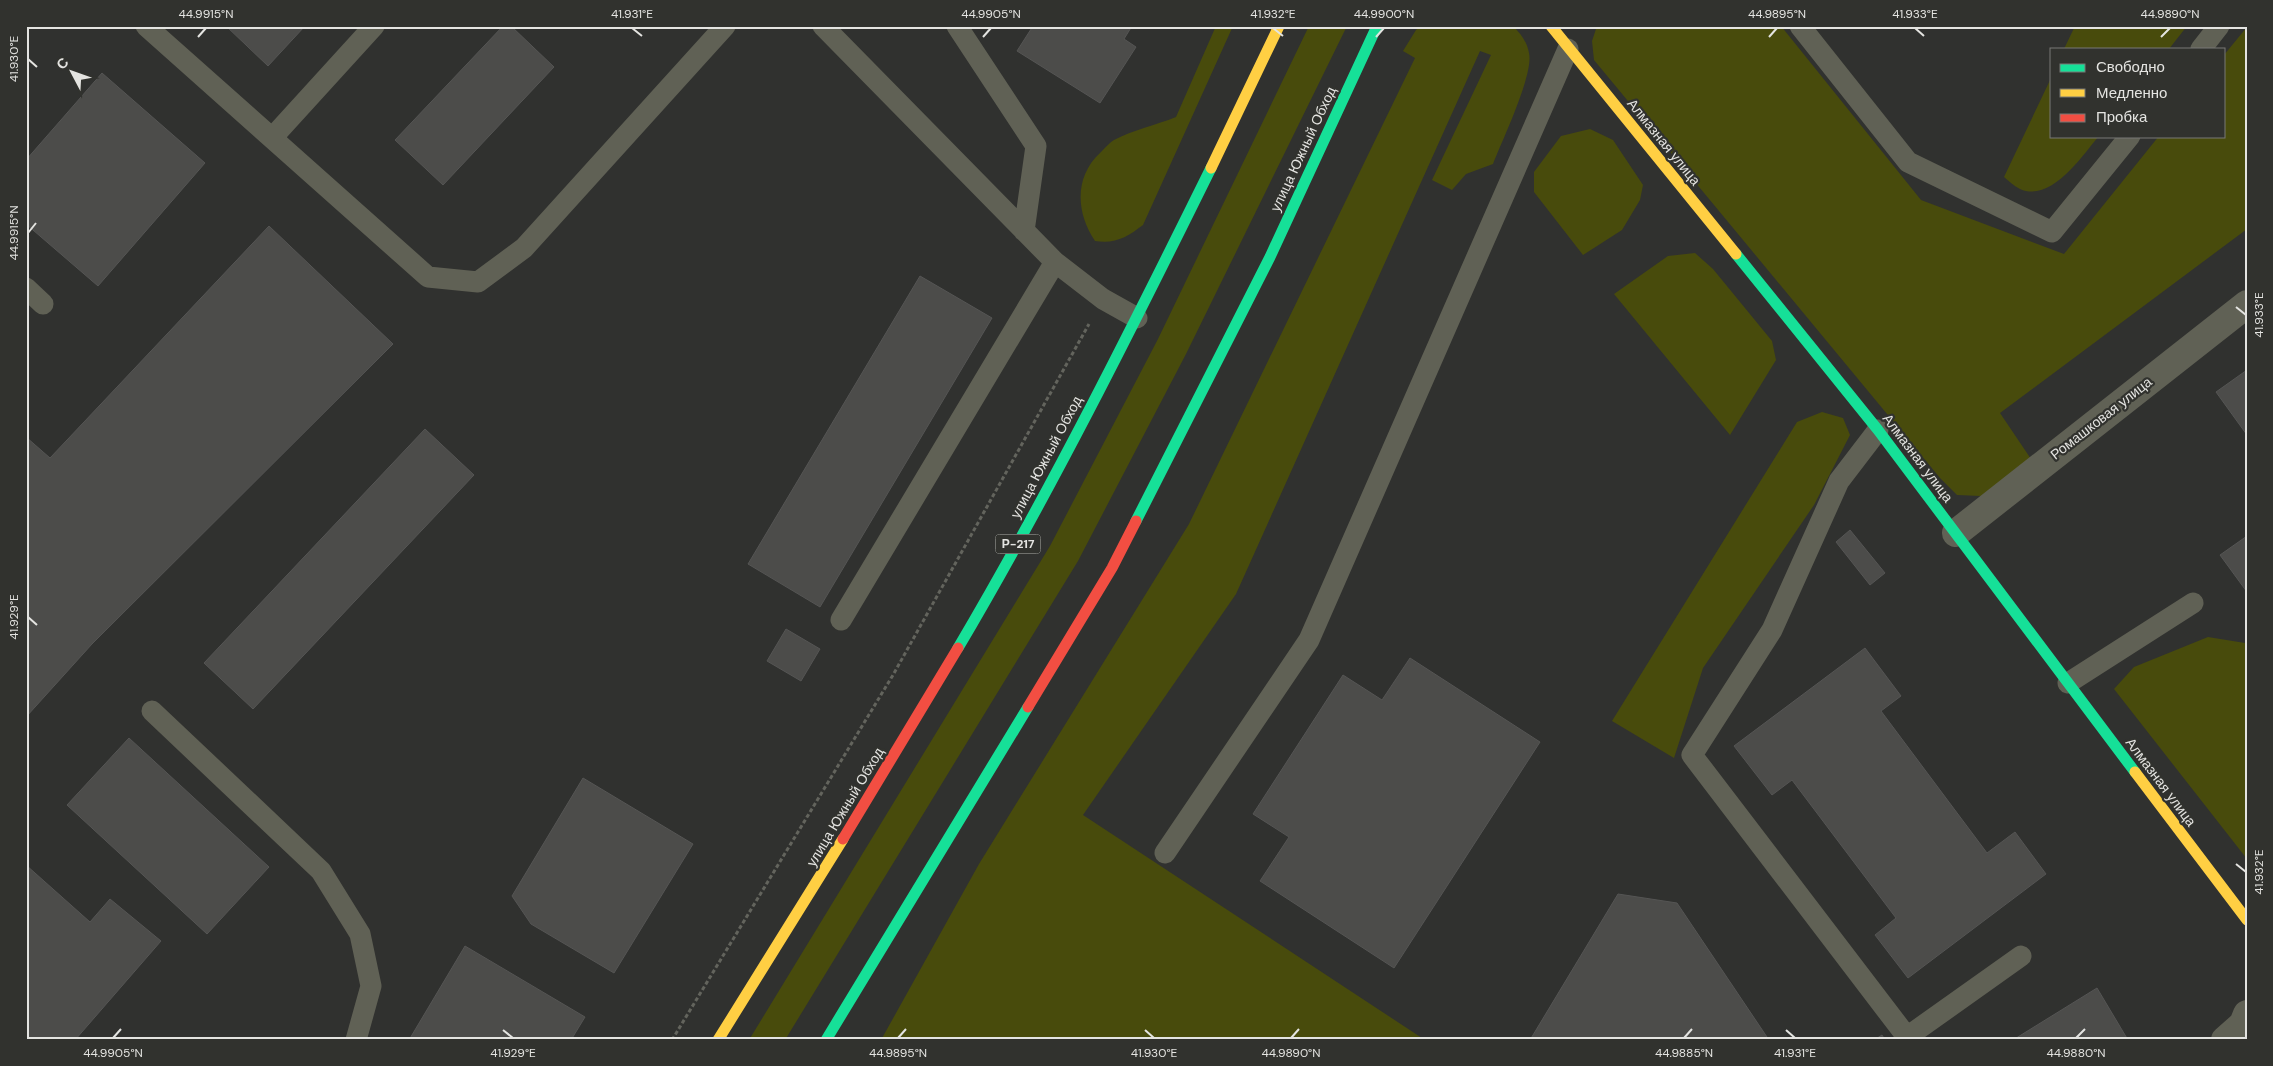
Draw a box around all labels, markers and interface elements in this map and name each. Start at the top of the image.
text: 44.9915°N [179,6,233,22]
text: 41.931°E [611,6,653,22]
text: 44.9905°N [961,6,1021,22]
text: 41.932°E [1250,6,1296,22]
text: 44.9900°N [1354,6,1414,22]
text: 44.9895°N [1748,6,1806,22]
text: 41.933°E [1892,6,1938,22]
text: 44.9890°N [2140,6,2200,22]
text: 41.930°E [6,35,22,82]
north arrow [48,48,98,98]
legend [2050,48,2226,138]
text: С [52,54,72,73]
text: Свободно [2096,57,2165,77]
text: Медленно [2096,83,2167,103]
street label: улица Южный Обход [1266,84,1340,214]
street label: Алмазная улица [1623,95,1705,189]
text: Пробка [2096,107,2148,127]
text: 44.9915°N [6,206,22,260]
text: 41.933°E [2251,292,2267,338]
street label: Ромашковая улица [2047,373,2156,463]
street label: улица Южный Обход [1006,393,1086,521]
street label: Алмазная улица [1879,410,1957,506]
road number: Р-217 [996,534,1040,554]
text: 41.929°E [6,594,22,640]
street label: Алмазная улица [2122,734,2200,830]
street label: улица Южный Обход [802,744,888,870]
text: 41.932°E [2251,849,2267,895]
text: 44.9905°N [83,1045,143,1061]
text: 41.929°E [490,1045,536,1061]
text: 44.9895°N [869,1045,927,1061]
text: 41.930°E [1131,1045,1178,1061]
text: 44.9890°N [1261,1045,1321,1061]
text: 44.9885°N [1655,1045,1713,1061]
text: 41.931°E [1774,1045,1816,1061]
text: 44.9880°N [2046,1045,2106,1061]

